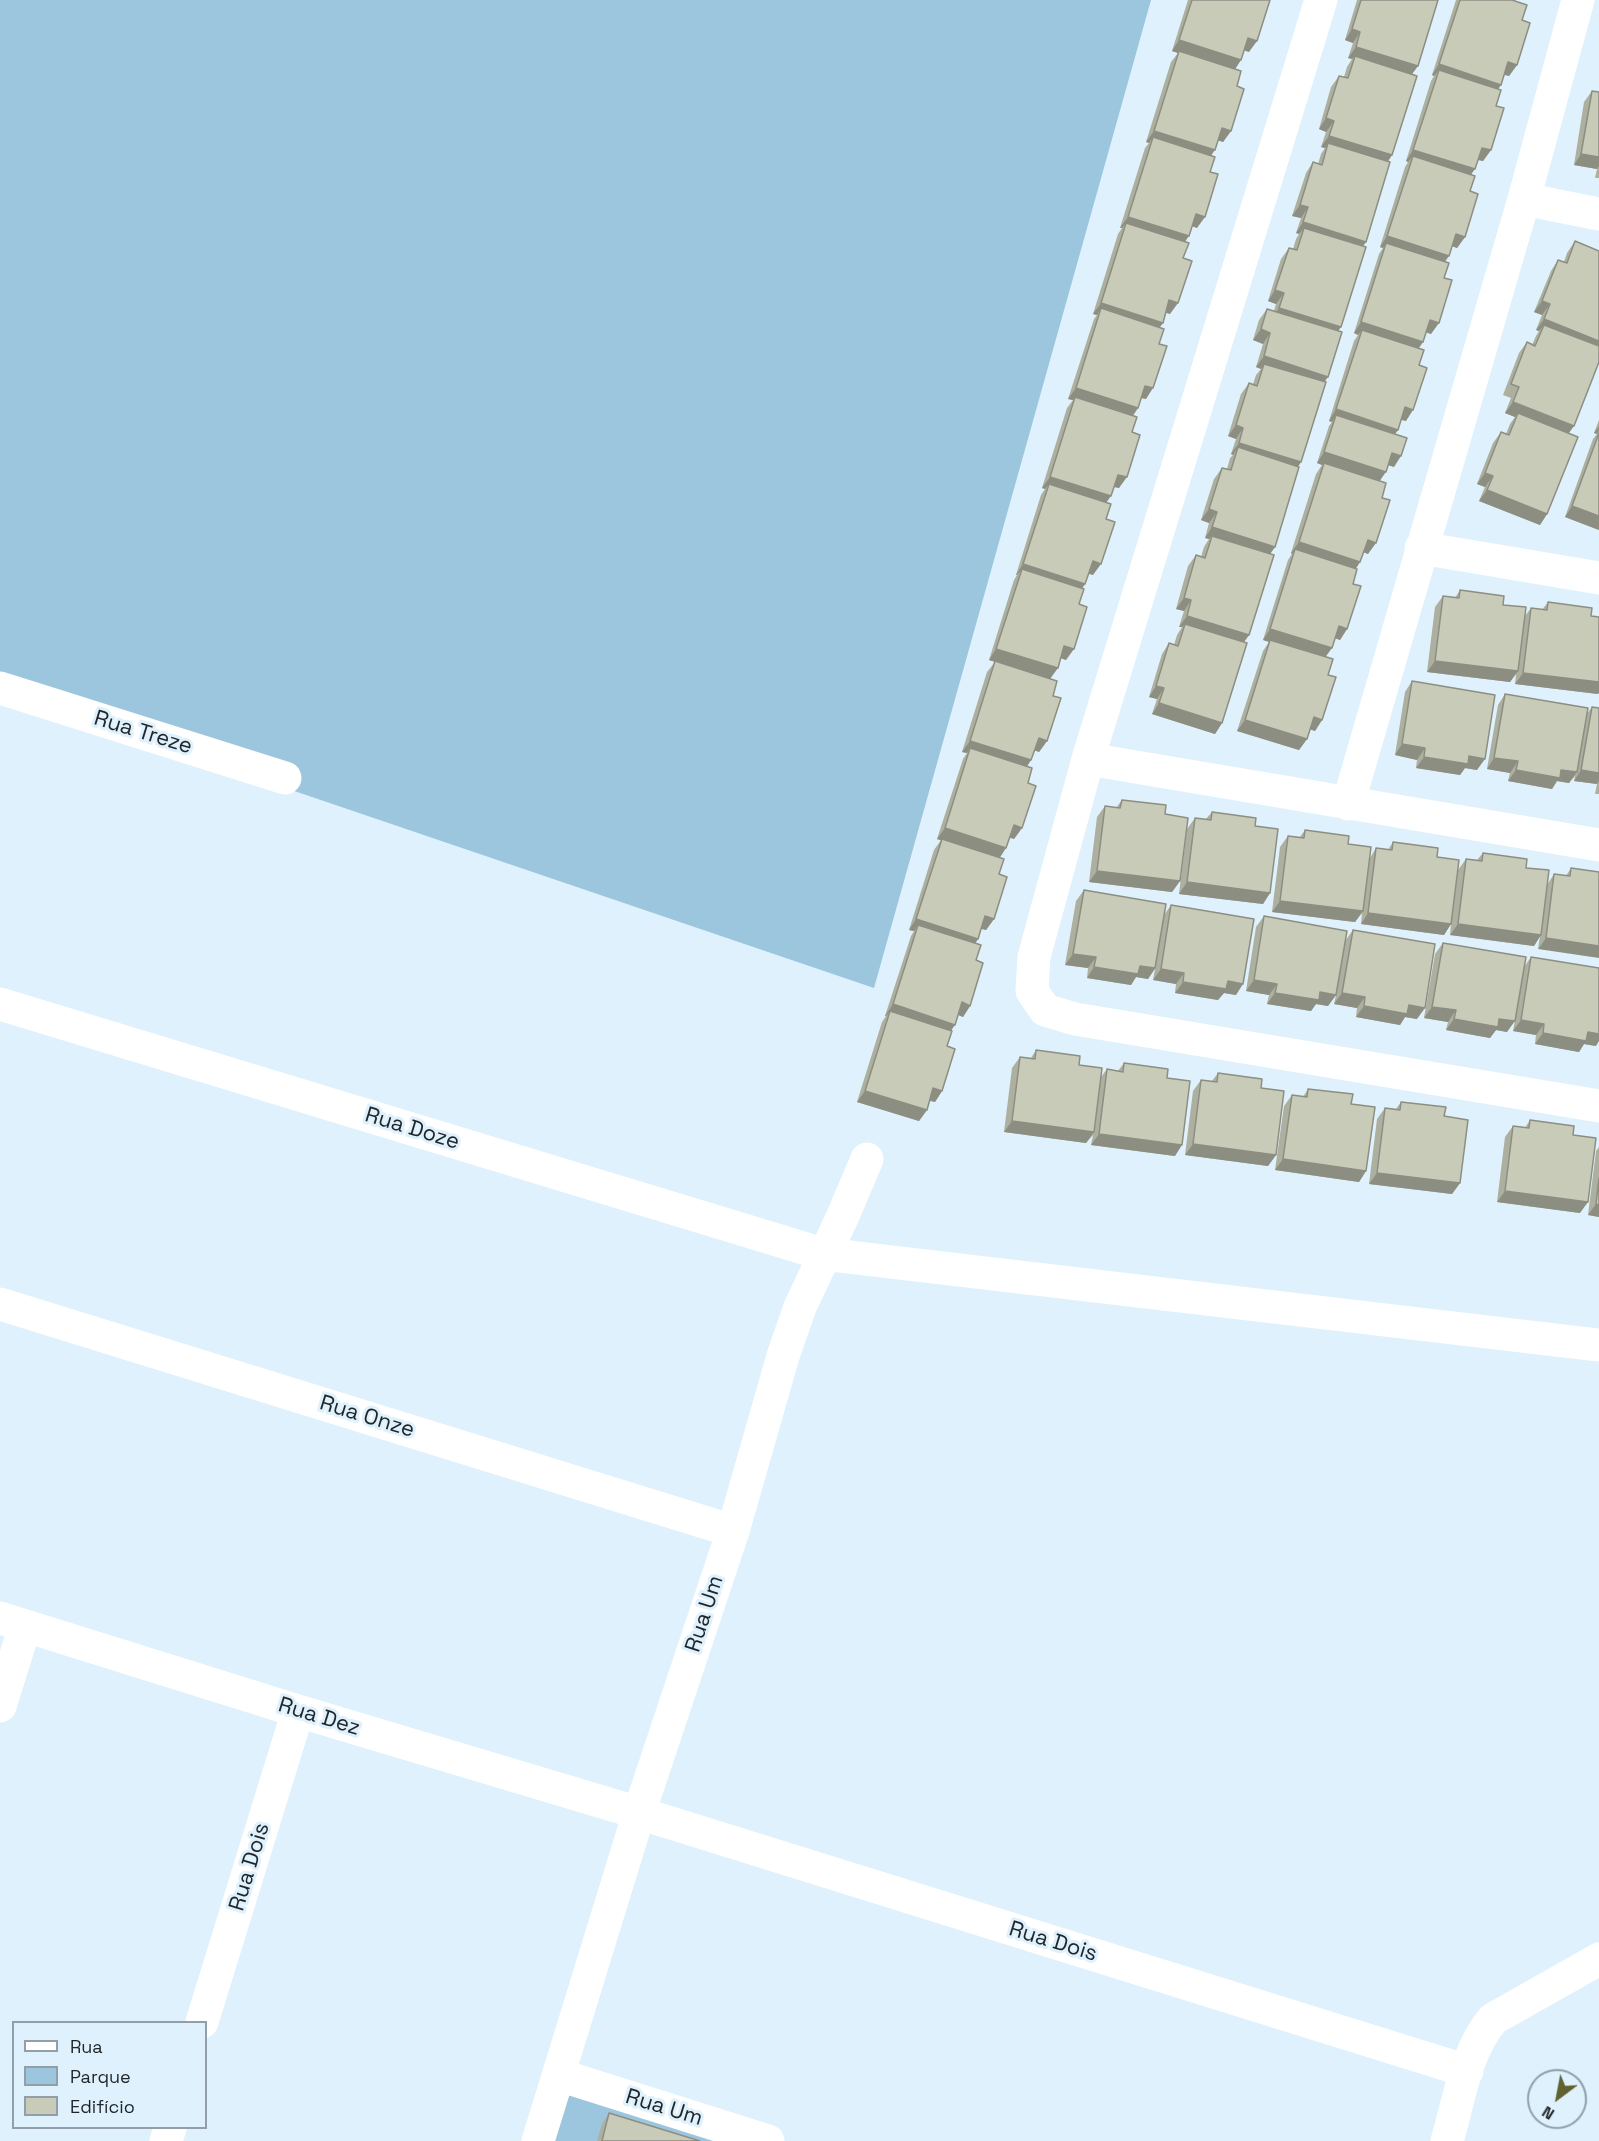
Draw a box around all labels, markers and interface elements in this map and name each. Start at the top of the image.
street label: Rua Treze [91,706,195,760]
street label: Rua Doze [362,1102,462,1156]
street label: Rua Onze [316,1390,418,1444]
street label: Rua Um [680,1572,730,1656]
street label: Rua Dez [275,1692,363,1742]
street label: Rua Dois [224,1820,276,1914]
street label: Rua Dois [1006,1916,1100,1968]
legend [12,2021,207,2129]
text: Rua [70,2035,103,2058]
text: Parque [70,2065,131,2088]
north arrow [1527,2069,1587,2129]
street label: Rua Um [622,2084,706,2132]
text: Edifício [70,2095,135,2118]
text: N [1538,2101,1558,2125]

